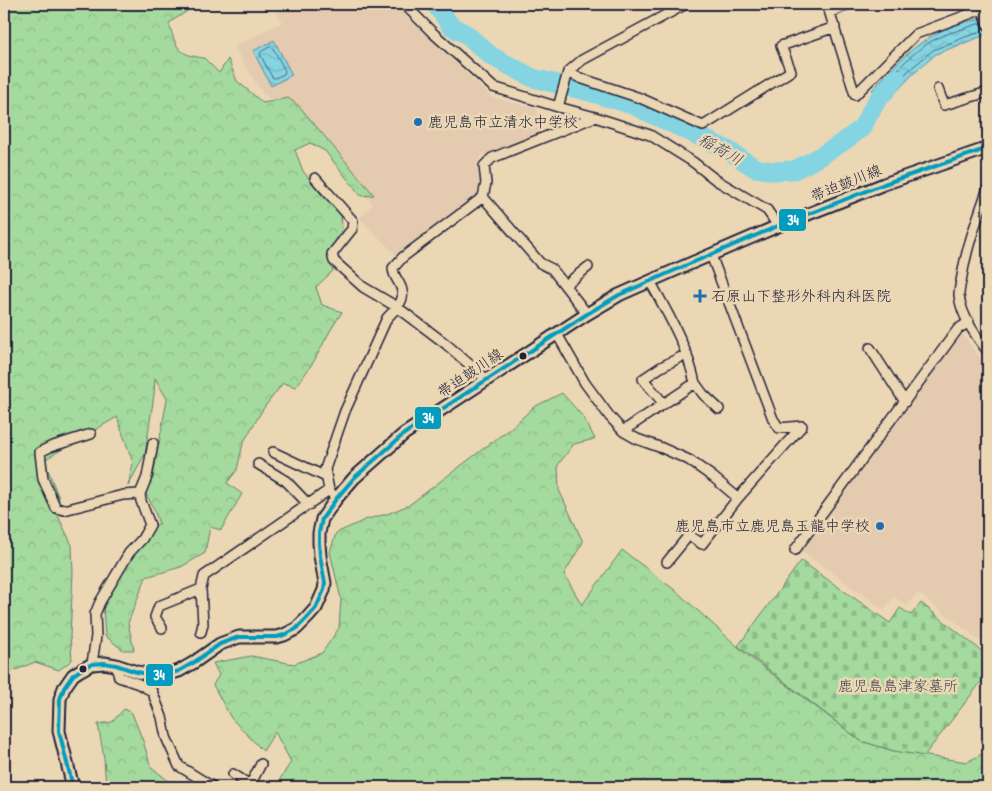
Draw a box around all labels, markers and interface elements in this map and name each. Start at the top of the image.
place label: 鹿児島市立清水中学校 [428,111,578,132]
marker: 鹿児島市立清水中学校 [412,116,424,128]
water label: 稲荷川 [695,128,747,170]
street label: 帯迫皷川線 [807,159,885,206]
line badge: 34 [778,208,807,232]
text: 34 [787,210,800,229]
place label: 石原山下整形外科内科医院 [711,285,891,306]
marker: 石原山下整形外科内科医院 [693,289,707,303]
street label: 帯迫皷川線 [433,343,507,402]
unlabelled marker [518,351,528,361]
line badge: 34 [414,406,442,430]
text: 34 [422,408,435,427]
place label: 鹿児島市立鹿児島玉龍中学校 [675,515,870,536]
marker: 鹿児島市立鹿児島玉龍中学校 [874,520,886,532]
line badge: 34 [145,663,174,687]
unlabelled marker [78,664,88,674]
text: 34 [153,665,166,684]
park label: 鹿児島島津家墓所 [838,675,958,696]

